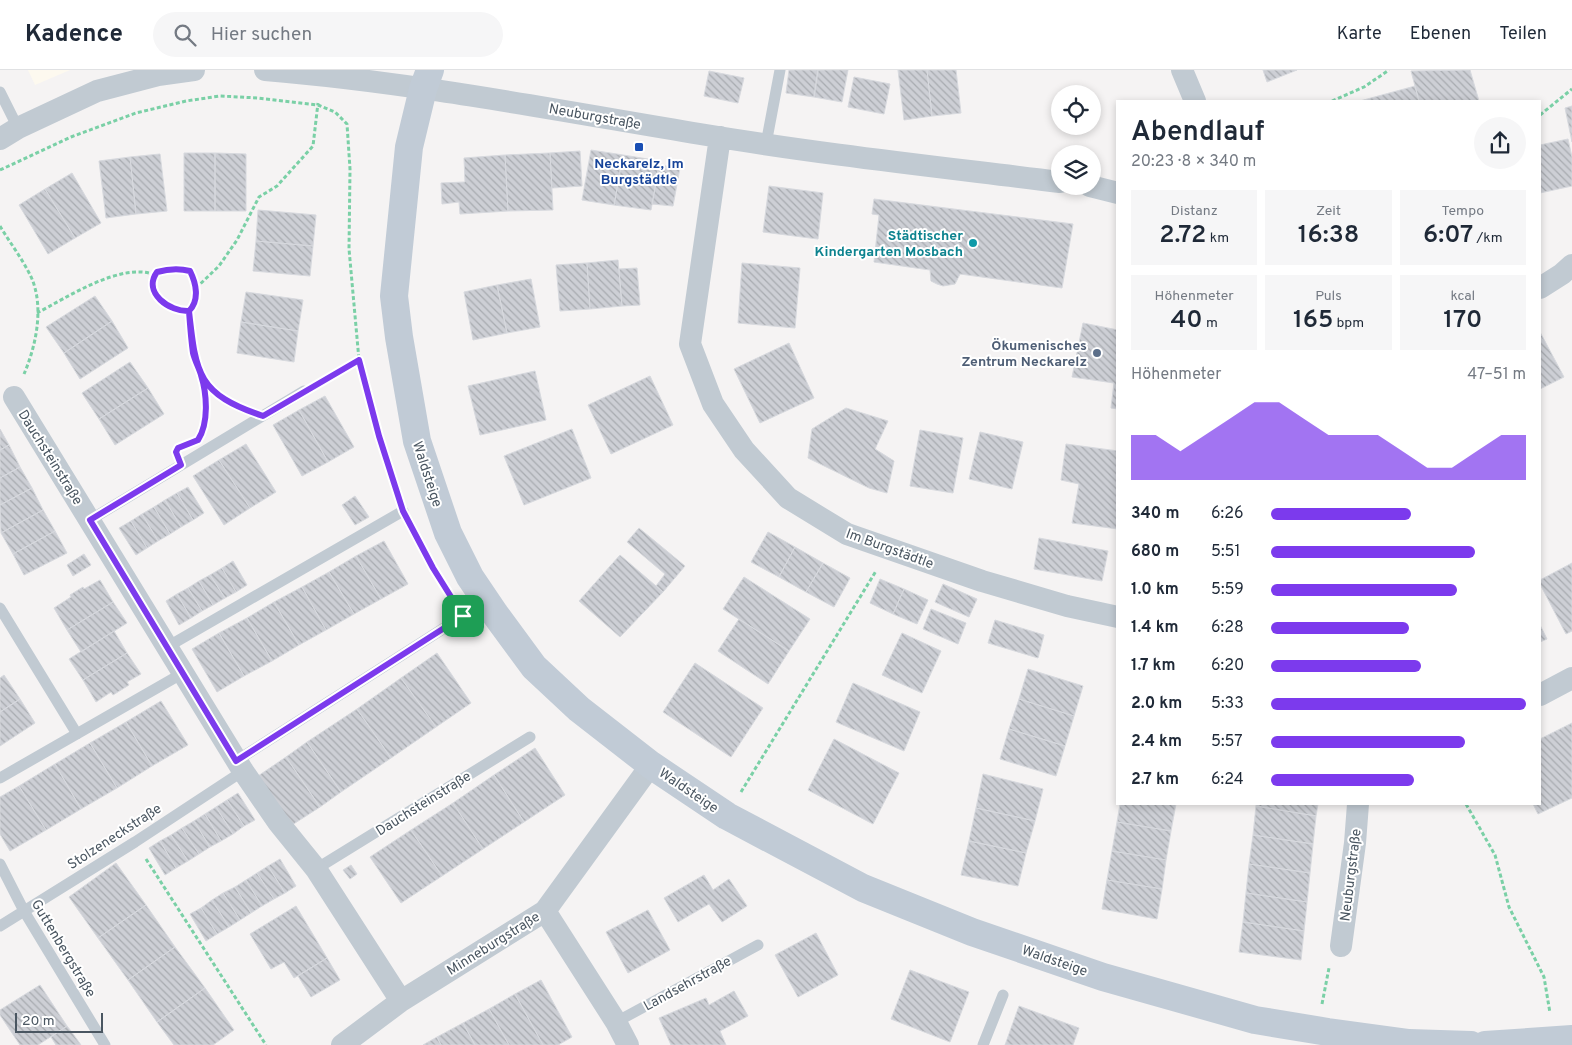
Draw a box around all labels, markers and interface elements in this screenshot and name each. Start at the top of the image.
search box [153,12,503,57]
text: Kadence [25,20,123,50]
icon: search [171,21,199,49]
text: Hier suchen [211,23,312,47]
text: Karte [1337,23,1382,46]
text: Ebenen [1410,23,1471,46]
text: Teilen [1499,23,1547,46]
map controls [1051,85,1101,195]
button: locate [1051,85,1101,135]
street label: Neuburgstraße [547,101,642,134]
text: Abendlauf [1131,115,1264,151]
button: share [1474,117,1526,169]
marker: Neckarelz, Im Burgstädtle [633,141,645,153]
button: layers [1051,145,1101,195]
text: 20:23 · 8 × 340 m [1131,152,1256,172]
place label: Neckarelz, Im Burgstädtle [594,156,684,189]
text: Distanz [1171,203,1218,220]
text: Zeit [1316,203,1341,220]
text: Tempo [1442,203,1484,220]
text: 2.72 [1159,220,1206,252]
text: 16:38 [1298,220,1359,252]
text: 6:07 [1423,220,1473,252]
place label: Städtischer Kindergarten Mosbach [815,228,963,261]
text: km [1206,230,1229,247]
text: /km [1473,230,1503,247]
marker: Städtischer Kindergarten Mosbach [967,237,979,249]
text: Höhenmeter [1155,288,1234,305]
text: Puls [1315,288,1342,305]
text: kcal [1450,288,1475,305]
text: 40 [1170,305,1203,337]
text: 165 [1293,305,1333,337]
text: 170 [1443,305,1482,337]
text: m [1203,315,1218,332]
text: bpm [1333,315,1364,332]
place label: Ökumenisches Zentrum Neckarelz [961,338,1087,371]
marker: Ökumenisches Zentrum Neckarelz [1091,347,1103,359]
text: Höhenmeter [1131,365,1221,385]
text: 47–51 m [1467,365,1526,385]
street label: Dauchsteinstraße [14,407,86,508]
street label: Waldsteige [408,439,445,510]
text: 340 m [1131,504,1179,524]
text: 6:26 [1211,504,1244,524]
street label: Im Burgstädtle [843,526,936,573]
text: 680 m [1131,542,1179,562]
text: 5:51 [1211,542,1240,562]
text: 1.0 km [1131,580,1179,600]
text: 5:59 [1211,580,1244,600]
pin [442,595,484,637]
icon: arrive [449,602,477,630]
text: 1.4 km [1131,618,1179,638]
text: 6:28 [1211,618,1244,638]
text: 1.7 km [1131,656,1176,676]
text: 6:20 [1211,656,1244,676]
text: 2.0 km [1131,694,1182,714]
text: 5:33 [1211,694,1244,714]
text: 2.4 km [1131,732,1182,752]
text: 5:57 [1211,732,1243,752]
street label: Waldsteige [655,765,721,817]
street label: Dauchsteinstraße [373,768,474,840]
text: 2.7 km [1131,770,1179,790]
text: 6:24 [1211,770,1244,790]
street label: Stolzeneckstraße [65,801,165,874]
street label: Neuburgstraße [1337,828,1366,922]
street label: Guttenbergstraße [27,897,99,1001]
street label: Minneburgstraße [444,909,543,980]
street label: Waldsteige [1019,942,1090,981]
street label: Landsehrstraße [641,953,735,1015]
scale bar [15,1010,102,1033]
text: 20 m [22,1013,55,1030]

